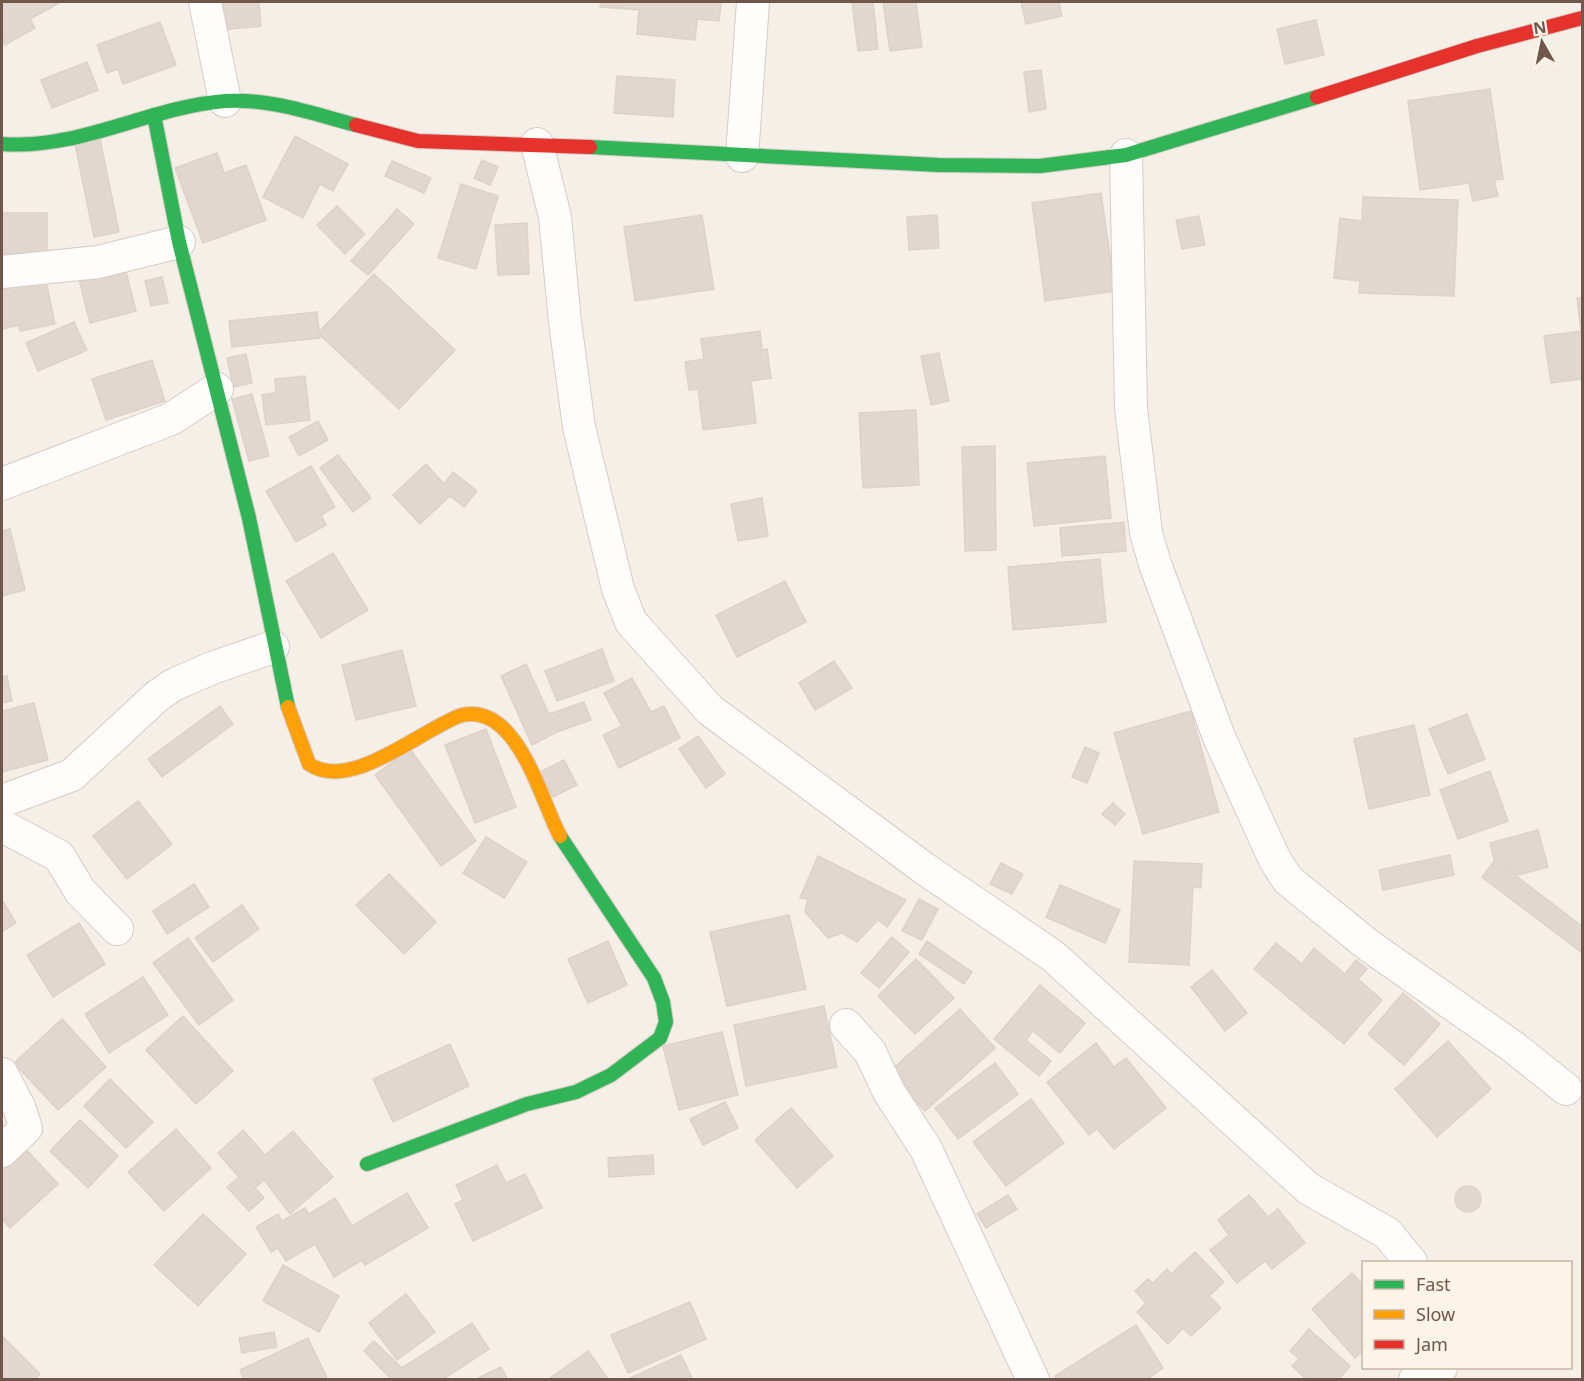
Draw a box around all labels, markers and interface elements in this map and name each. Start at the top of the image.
north arrow [1512,12,1572,72]
text: N [1532,15,1548,39]
legend [1362,1261,1572,1369]
text: Fast [1416,1272,1451,1296]
text: Slow [1416,1302,1455,1326]
text: Jam [1414,1332,1448,1356]

